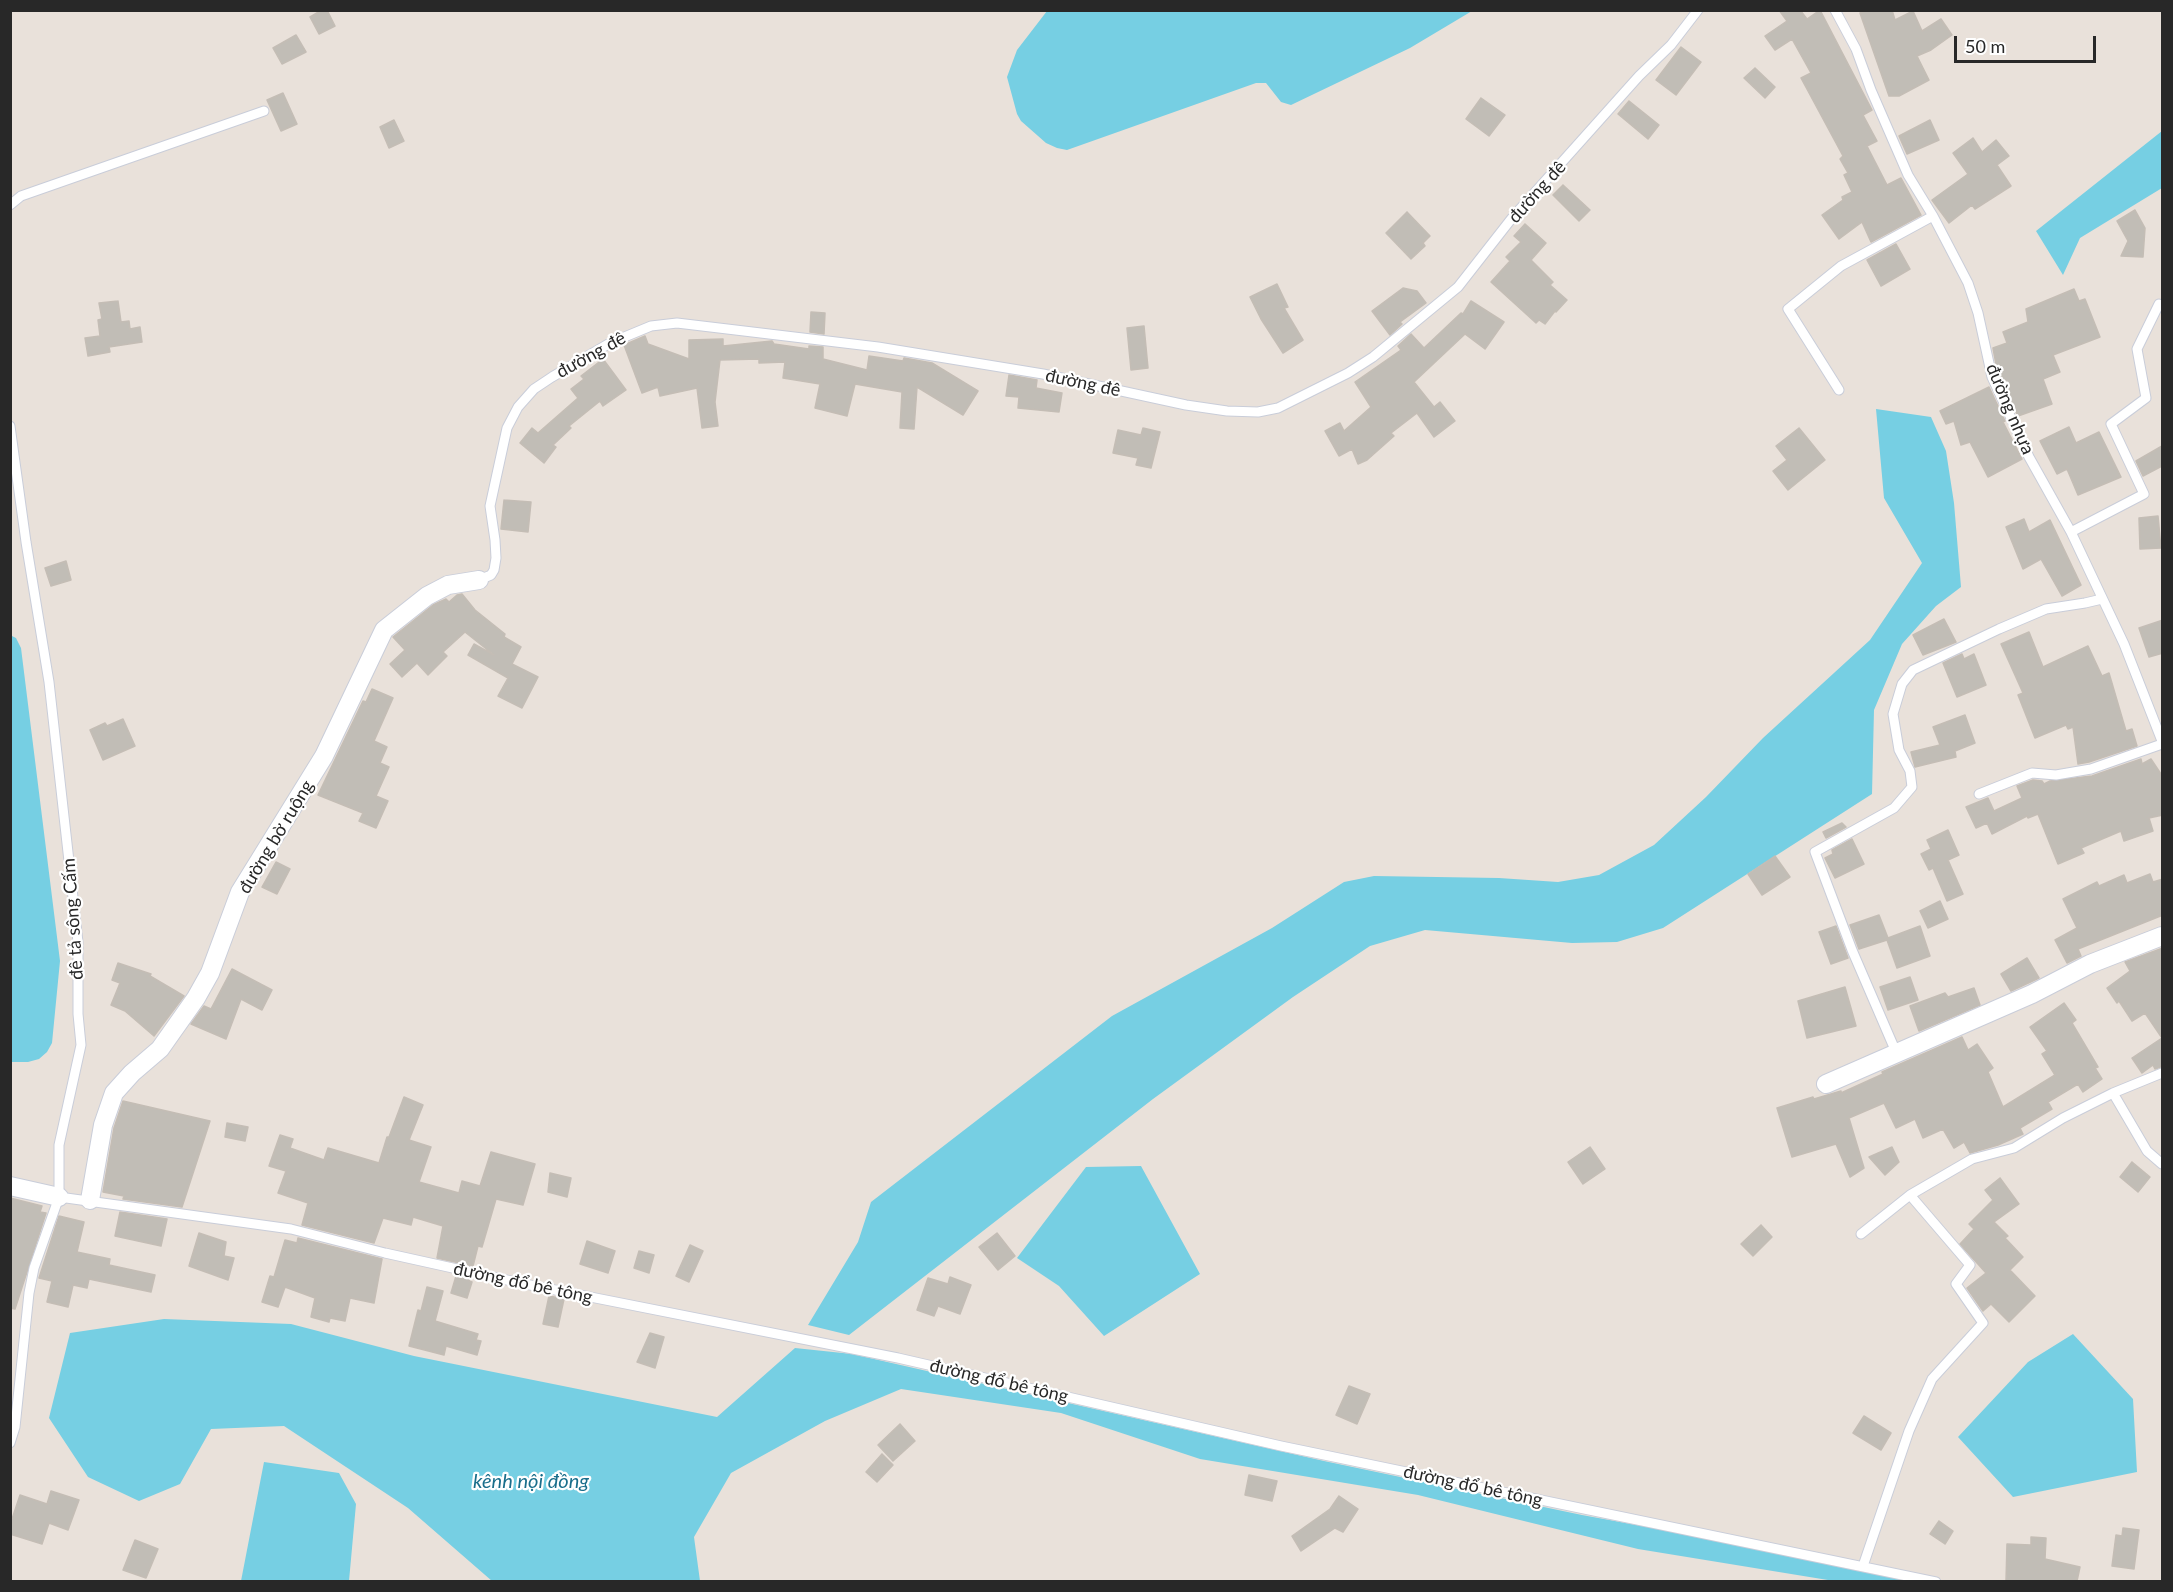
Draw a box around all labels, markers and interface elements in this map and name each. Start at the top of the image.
scale bar [1957,24,2100,62]
text: 50 m [1965,35,2005,57]
street label: đường đê [1504,157,1570,227]
street label: đường đê [553,327,629,383]
street label: đường nhựa [1981,360,2039,458]
street label: đường đê [1044,365,1122,401]
street label: đường bờ ruộng [234,776,318,898]
street label: đê tả sông Cấm [58,857,88,981]
street label: đường đổ bê tông [452,1258,594,1308]
street label: đường đổ bê tông [928,1355,1070,1407]
street label: đường đổ bê tông [1402,1461,1544,1511]
water label: kênh nội đồng [473,1470,589,1494]

